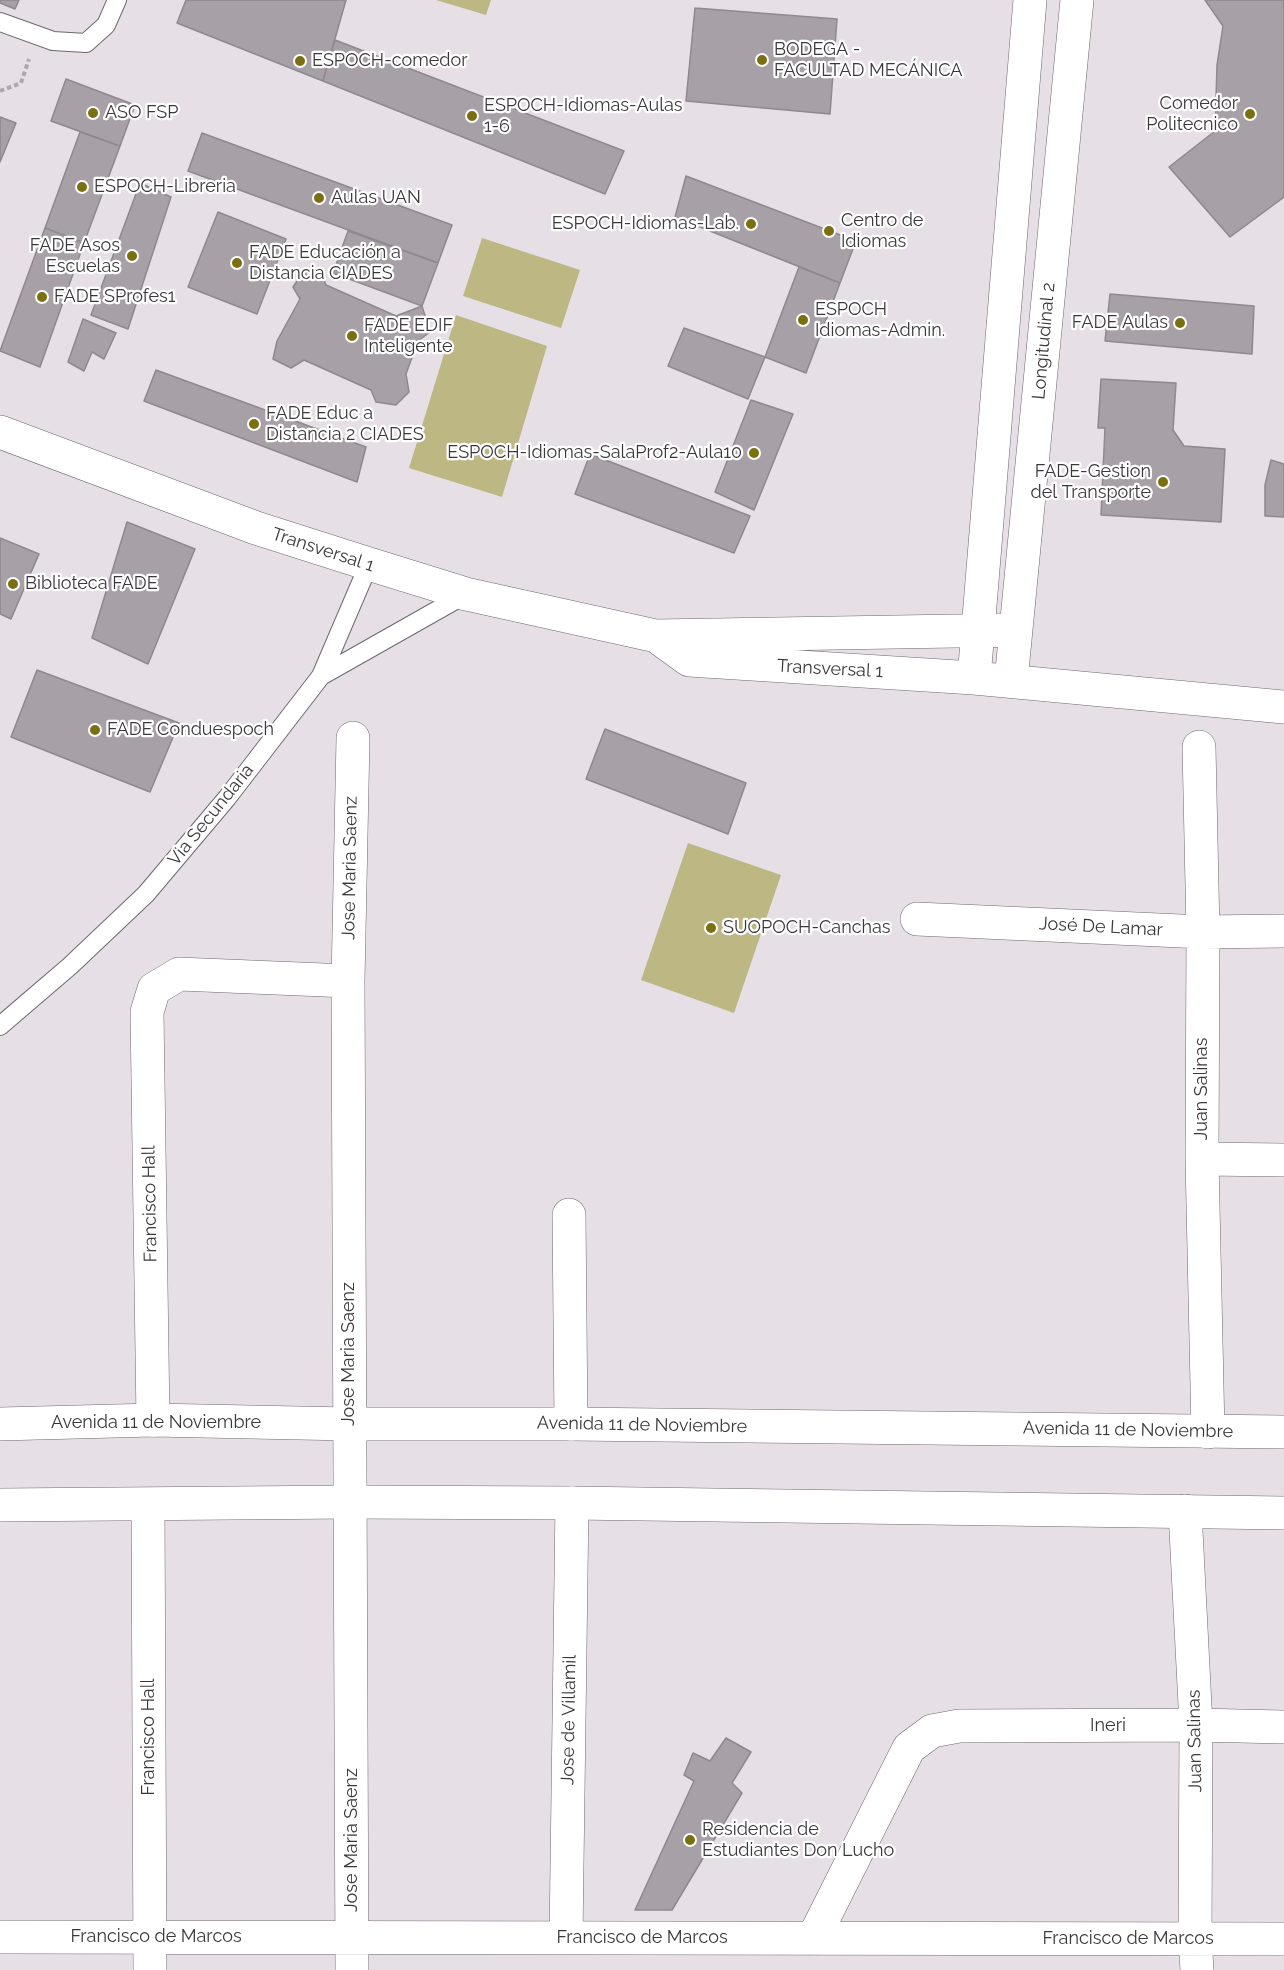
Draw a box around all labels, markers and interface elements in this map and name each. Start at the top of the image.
place label: BODEGA - FACULTAD MECÁNICA [774,39,963,82]
place label: ESPOCH-comedor [312,50,468,72]
marker: BODEGA - FACULTAD MECÁNICA [755,53,769,67]
marker: ESPOCH-comedor [293,54,307,68]
place label: Comedor Politecnico [1146,93,1238,136]
place label: ESPOCH-Idiomas-Aulas 1-6 [484,95,683,138]
place label: ASO FSP [105,102,178,124]
marker: ASO FSP [86,106,100,120]
marker: Comedor Politecnico [1243,107,1257,121]
marker: ESPOCH-Idiomas-Aulas 1-6 [465,109,479,123]
place label: ESPOCH-Libreria [94,176,236,198]
marker: ESPOCH-Libreria [75,180,89,194]
place label: Aulas UAN [331,187,421,209]
marker: Aulas UAN [312,191,326,205]
place label: Centro de Idiomas [841,210,923,252]
place label: ESPOCH-Idiomas-Lab. [552,213,739,235]
marker: ESPOCH-Idiomas-Lab. [744,217,758,231]
marker: Centro de Idiomas [822,224,836,238]
place label: FADE Asos Escuelas [30,235,120,278]
place label: FADE Educación a Distancia CIADES [249,242,401,284]
marker: FADE Asos Escuelas [125,249,139,263]
marker: FADE Educación a Distancia CIADES [230,256,244,270]
street label: Longitudinal 2 [1028,282,1060,400]
place label: FADE SProfes1 [54,286,175,308]
marker: FADE SProfes1 [35,290,49,304]
place label: ESPOCH Idiomas-Admin. [815,299,945,342]
place label: FADE Aulas [1072,312,1168,334]
marker: ESPOCH Idiomas-Admin. [796,313,810,327]
place label: FADE EDIF Inteligente [364,315,453,358]
marker: FADE Aulas [1173,316,1187,330]
marker: FADE EDIF Inteligente [345,329,359,343]
place label: FADE Educ a Distancia 2 CIADES [266,403,424,446]
marker: FADE Educ a Distancia 2 CIADES [247,417,261,431]
place label: ESPOCH-Idiomas-SalaProf2-Aula10 [447,442,742,464]
marker: ESPOCH-Idiomas-SalaProf2-Aula10 [747,446,761,460]
place label: FADE-Gestion del Transporte [1031,461,1151,504]
marker: FADE-Gestion del Transporte [1156,475,1170,489]
street label: Transversal 1 [269,523,377,577]
place label: Biblioteca FADE [25,573,158,595]
marker: Biblioteca FADE [6,577,20,591]
street label: Transversal 1 [776,655,884,683]
place label: FADE Conduespoch [107,719,274,741]
marker: FADE Conduespoch [88,723,102,737]
street label: Via Secundaria [164,760,258,870]
street label: Jose Maria Saenz [338,796,362,940]
street label: José De Lamar [1038,913,1164,941]
place label: SUOPOCH-Canchas [723,917,891,939]
marker: SUOPOCH-Canchas [704,921,718,935]
street label: Juan Salinas [1191,1038,1213,1140]
street label: Francisco Hall [138,1145,162,1263]
street label: Jose Maria Saenz [338,1282,360,1426]
street label: Avenida 11 de Noviembre [51,1412,261,1434]
street label: Avenida 11 de Noviembre [537,1412,747,1438]
street label: Avenida 11 de Noviembre [1023,1417,1233,1443]
street label: Jose de Villamil [557,1655,581,1785]
street label: Francisco Hall [138,1679,160,1795]
street label: Juan Salinas [1183,1689,1207,1793]
street label: Ineri [1090,1715,1126,1737]
street label: Jose Maria Saenz [341,1768,363,1912]
place label: Residencia de Estudiantes Don Lucho [702,1819,894,1862]
marker: Residencia de Estudiantes Don Lucho [683,1833,697,1847]
street label: Francisco de Marcos [70,1926,242,1948]
street label: Francisco de Marcos [556,1927,728,1949]
street label: Francisco de Marcos [1042,1928,1214,1950]

